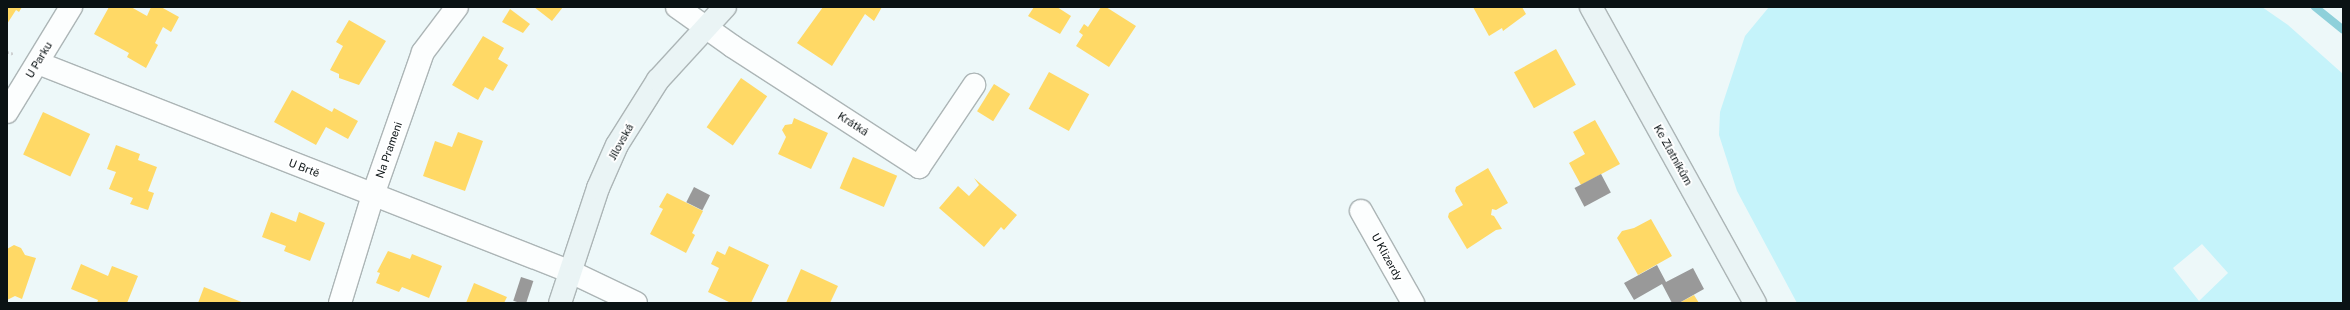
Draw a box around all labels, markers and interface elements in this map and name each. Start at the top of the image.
street label: U Parku [23,39,55,81]
street label: Krátká [835,109,871,139]
street label: Na Prameni [373,120,405,180]
street label: Jílovská [606,122,636,162]
street label: Ke Zlatníkům [1651,122,1695,188]
street label: U Brtě [287,156,321,180]
street label: U Klizerdy [1369,231,1405,283]

